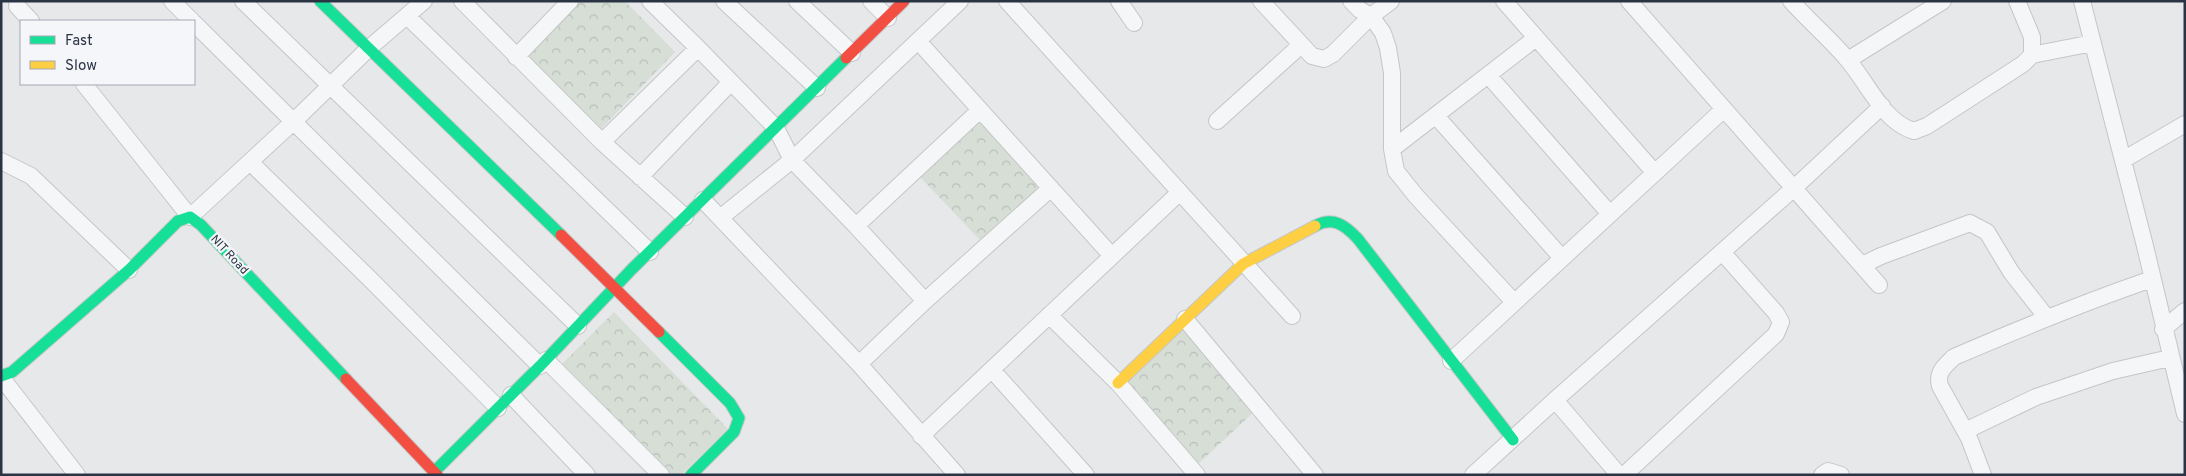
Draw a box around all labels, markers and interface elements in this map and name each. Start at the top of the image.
legend [20,20,195,85]
text: Fast [65,32,93,51]
text: Slow [65,57,97,76]
street label: NIT Road [206,232,252,278]

